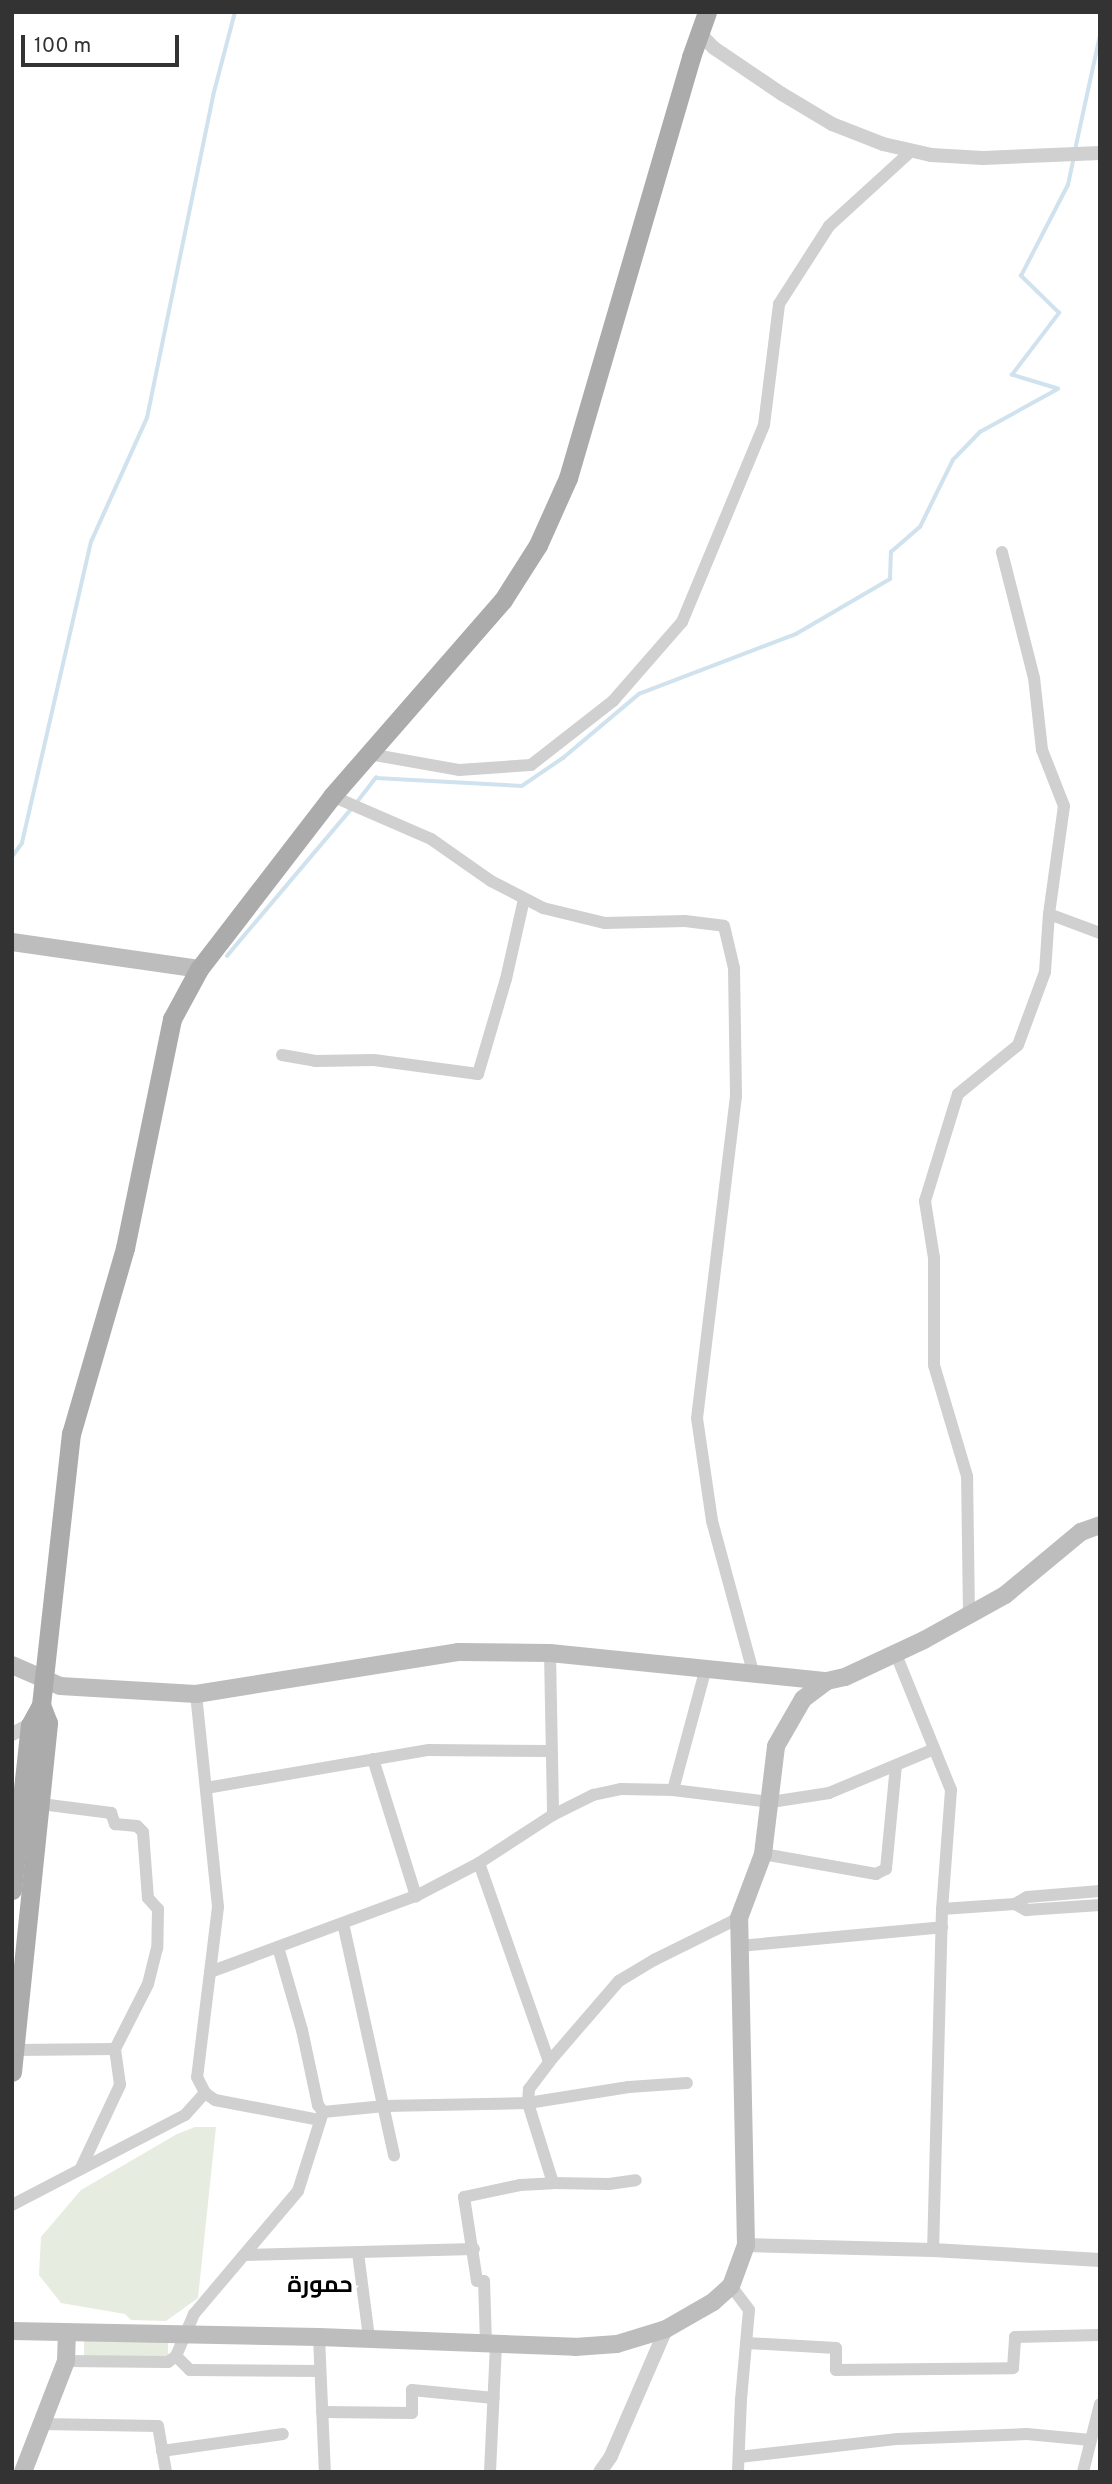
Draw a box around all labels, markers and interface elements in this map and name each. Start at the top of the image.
scale bar [24,21,182,65]
text: 100 m [34,33,91,60]
district label: حمورة [287,2273,353,2301]

